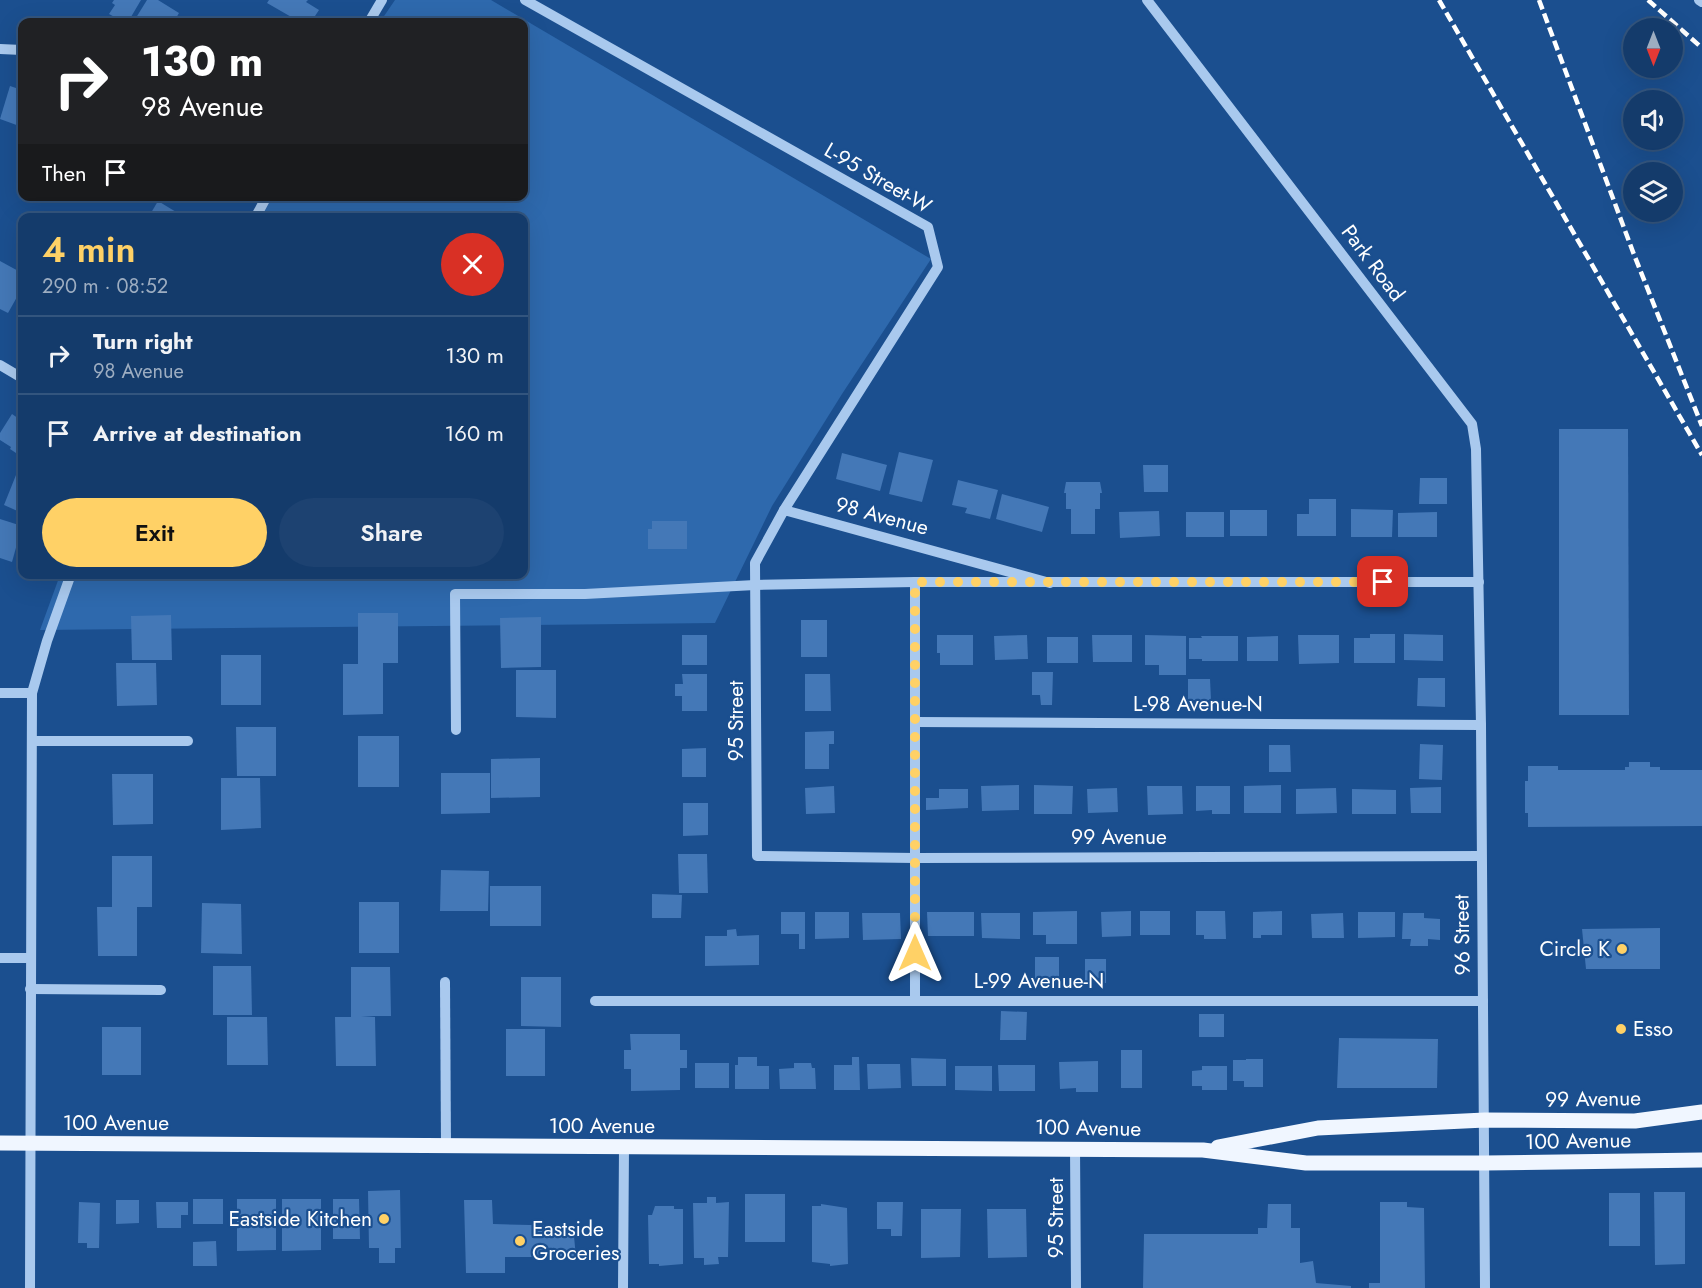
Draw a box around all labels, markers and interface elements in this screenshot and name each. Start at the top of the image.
north arrow [1623,18,1683,78]
map controls [1623,18,1683,222]
text: 130 m [141,31,263,92]
icon: right [42,42,120,120]
text: 98 Avenue [141,87,264,126]
button: sound [1623,90,1683,150]
street label: L-95 Street-W [819,135,937,221]
icon: arrive [99,156,132,189]
text: Then [42,157,87,189]
button: layers [1623,162,1683,222]
street label: Park Road [1334,218,1412,308]
text: 4 min [42,223,136,275]
button: close [441,233,504,296]
text: 290 m · 08:52 [42,272,168,301]
text: Turn right [93,325,193,357]
icon: right [42,339,75,372]
text: 130 m [445,339,504,371]
text: 98 Avenue [93,357,184,386]
icon: arrive [42,417,75,450]
text: Arrive at destination [93,417,302,449]
text: 160 m [444,417,504,449]
street label: 98 Avenue [832,489,932,543]
button: Exit [42,498,267,567]
button: Share [279,498,504,567]
pin [1357,556,1408,607]
icon: arrive [1366,565,1399,598]
street label: 95 Street [721,681,751,761]
street label: L-98 Avenue-N [1133,689,1263,719]
street label: 99 Avenue [1071,822,1167,852]
street label: 96 Street [1446,894,1478,976]
position arrow [883,921,947,985]
place label: Circle K [1539,934,1610,964]
marker: Circle K [1615,942,1629,956]
street label: L-99 Avenue-N [974,966,1104,996]
place label: Esso [1633,1014,1673,1044]
marker: Esso [1614,1022,1628,1036]
street label: 99 Avenue [1545,1083,1641,1115]
street label: 100 Avenue [63,1108,169,1138]
street label: 100 Avenue [549,1111,655,1141]
street label: 100 Avenue [1035,1112,1142,1144]
street label: 100 Avenue [1525,1125,1632,1157]
street label: 95 Street [1041,1178,1071,1258]
place label: Eastside Kitchen [229,1204,372,1234]
marker: Eastside Kitchen [377,1212,391,1226]
place label: Eastside Groceries [532,1214,619,1268]
marker: Eastside Groceries [513,1234,527,1248]

